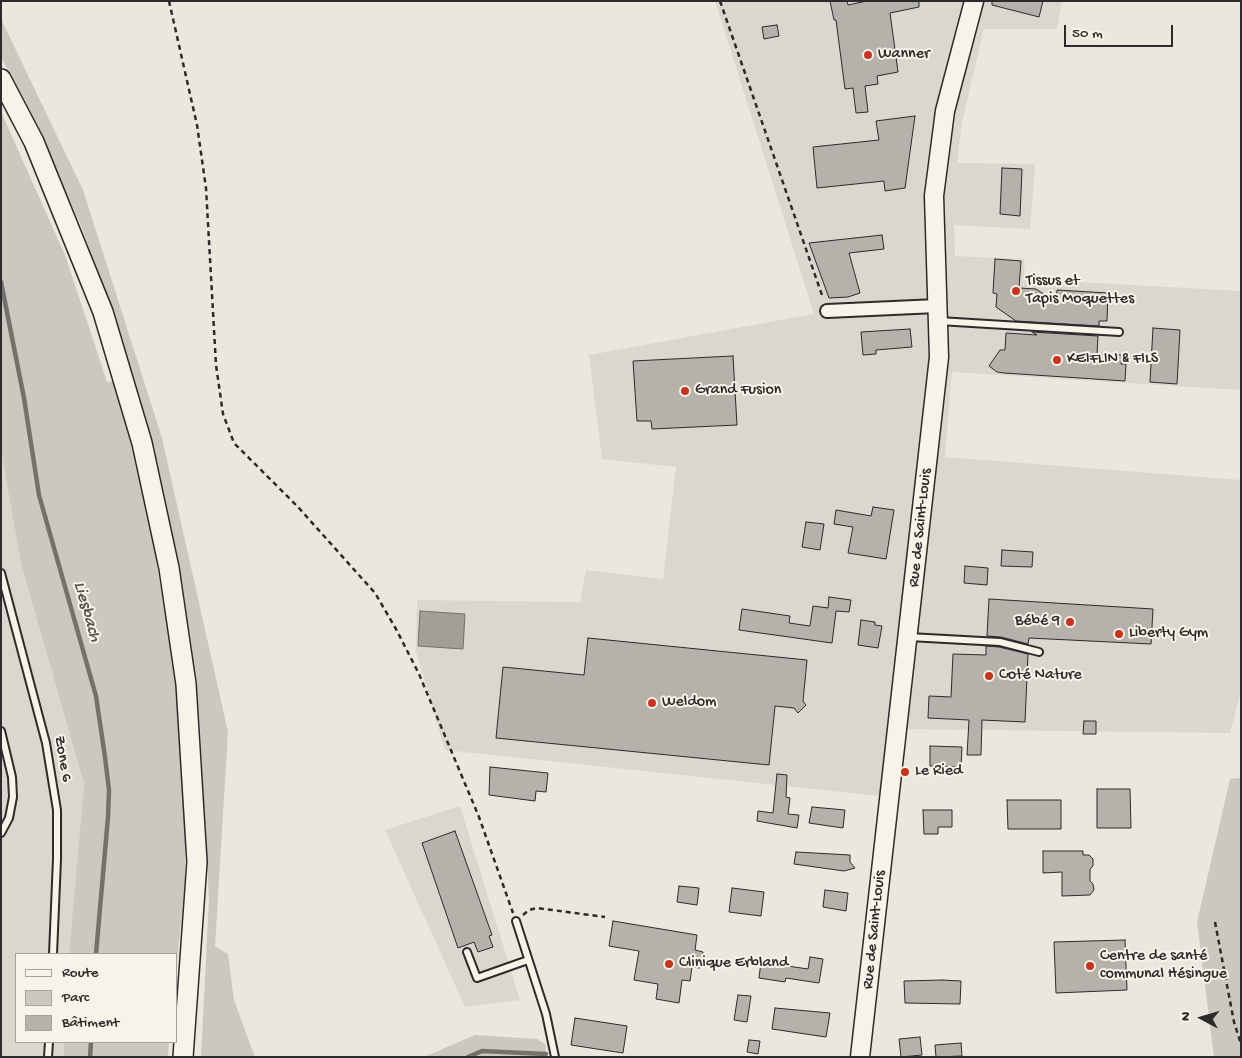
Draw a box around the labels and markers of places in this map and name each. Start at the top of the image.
place label: Wanner [878,45,930,65]
marker: Wanner [862,49,874,61]
place label: Tissus et Tapis Moquettes [1026,272,1134,310]
marker: Tissus et Tapis Moquettes [1010,285,1022,297]
place label: KEIFLIN & FILS [1067,350,1158,370]
marker: KEIFLIN & FILS [1051,354,1063,366]
place label: Grand Fusion [695,381,781,401]
marker: Grand Fusion [679,385,691,397]
place label: Bébé 9 [1015,612,1060,632]
marker: Bébé 9 [1064,616,1076,628]
place label: Liberty Gym [1129,624,1208,644]
marker: Liberty Gym [1113,628,1125,640]
place label: Coté Nature [999,666,1082,686]
marker: Coté Nature [983,670,995,682]
place label: Weldom [662,693,716,713]
marker: Weldom [646,697,658,709]
place label: Le Ried [915,762,962,782]
marker: Le Ried [899,766,911,778]
place label: Centre de santé communal Hésingue [1100,947,1227,985]
place label: Clinique Erbland [679,954,788,974]
marker: Clinique Erbland [663,958,675,970]
marker: Centre de santé communal Hésingue [1084,960,1096,972]

